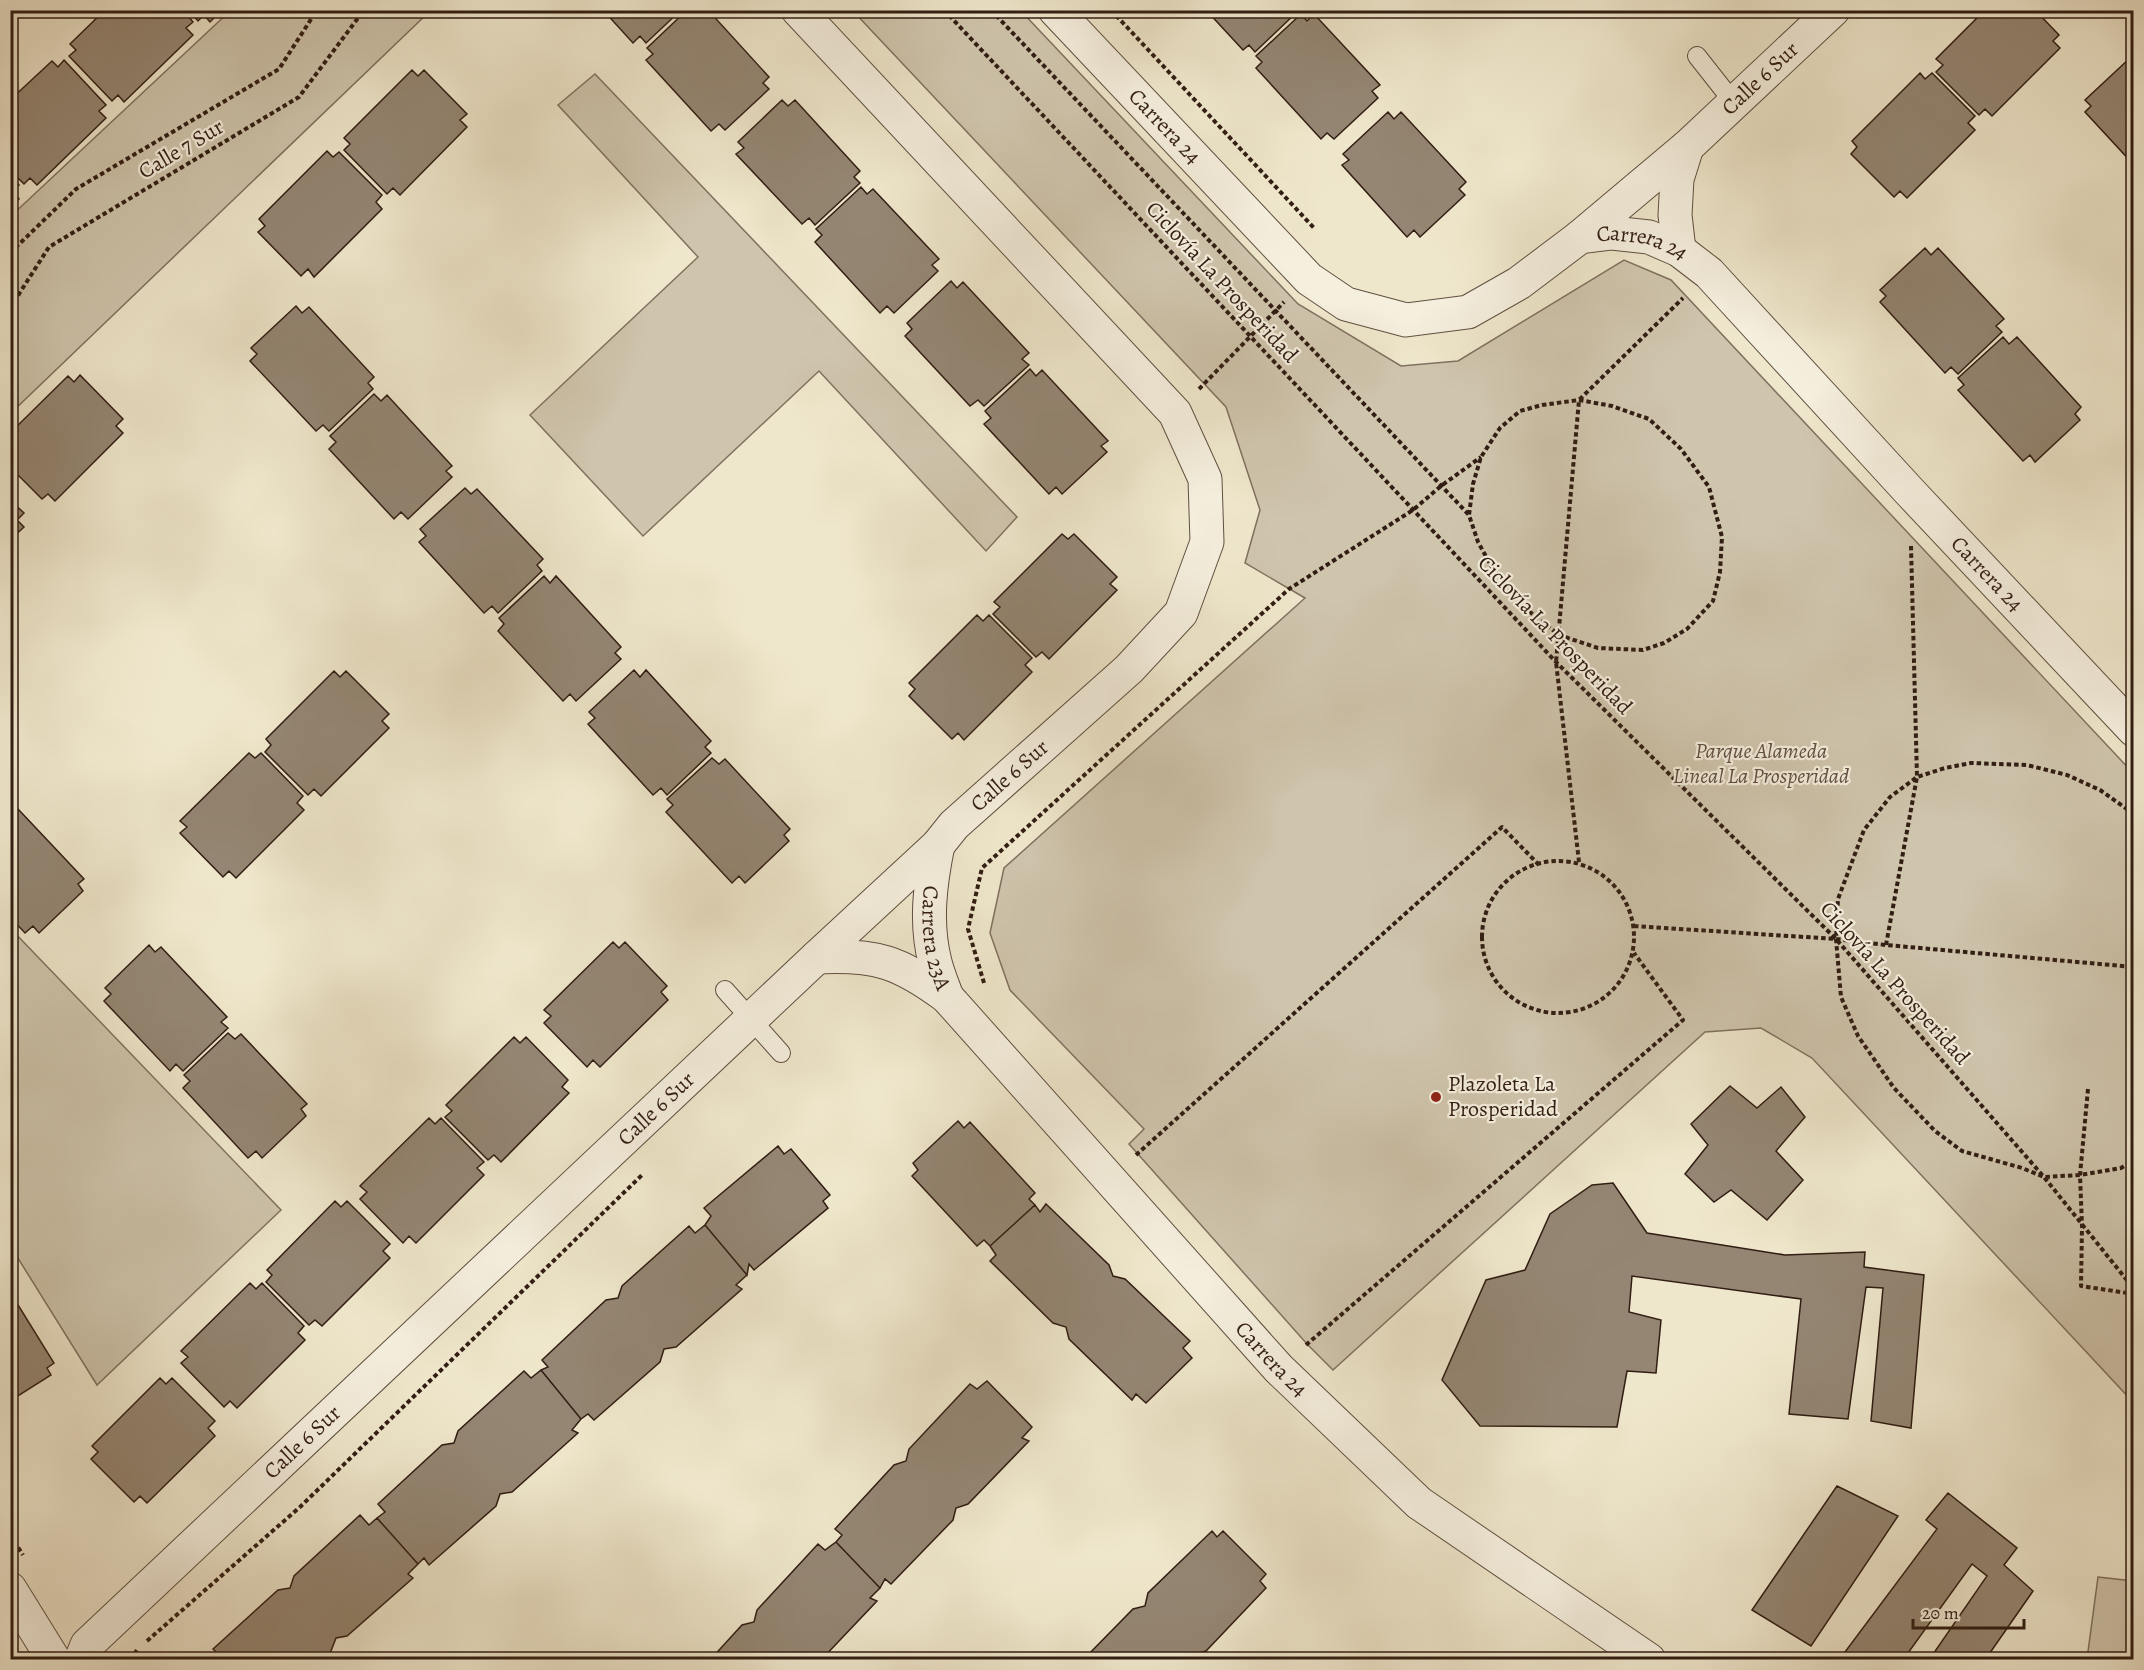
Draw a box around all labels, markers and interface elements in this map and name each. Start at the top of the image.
street label: Calle 6 Sur [1715,35,1805,122]
street label: Carrera 24 [1122,82,1208,171]
street label: Calle 7 Sur [133,112,229,186]
street label: Ciclovía La Prosperidad [1139,195,1305,370]
street label: Carrera 24 [1595,218,1695,267]
street label: Carrera 24 [1944,529,2030,618]
street label: Ciclovía La Prosperidad [1471,549,1639,721]
street label: Calle 6 Sur [964,733,1055,819]
park label: Parque Alameda Lineal La Prosperidad [1673,736,1849,791]
street label: Carrera 23A [914,884,959,996]
street label: Ciclovía La Prosperidad [1813,895,1977,1072]
street label: Calle 6 Sur [611,1065,701,1152]
place label: Plazoleta La Prosperidad [1448,1069,1558,1124]
marker: Plazoleta La Prosperidad [1429,1090,1443,1104]
street label: Carrera 24 [1228,1315,1314,1404]
street label: Calle 6 Sur [257,1398,347,1486]
scale bar [1913,1592,2024,1630]
text: 20 m [1922,1601,1959,1625]

